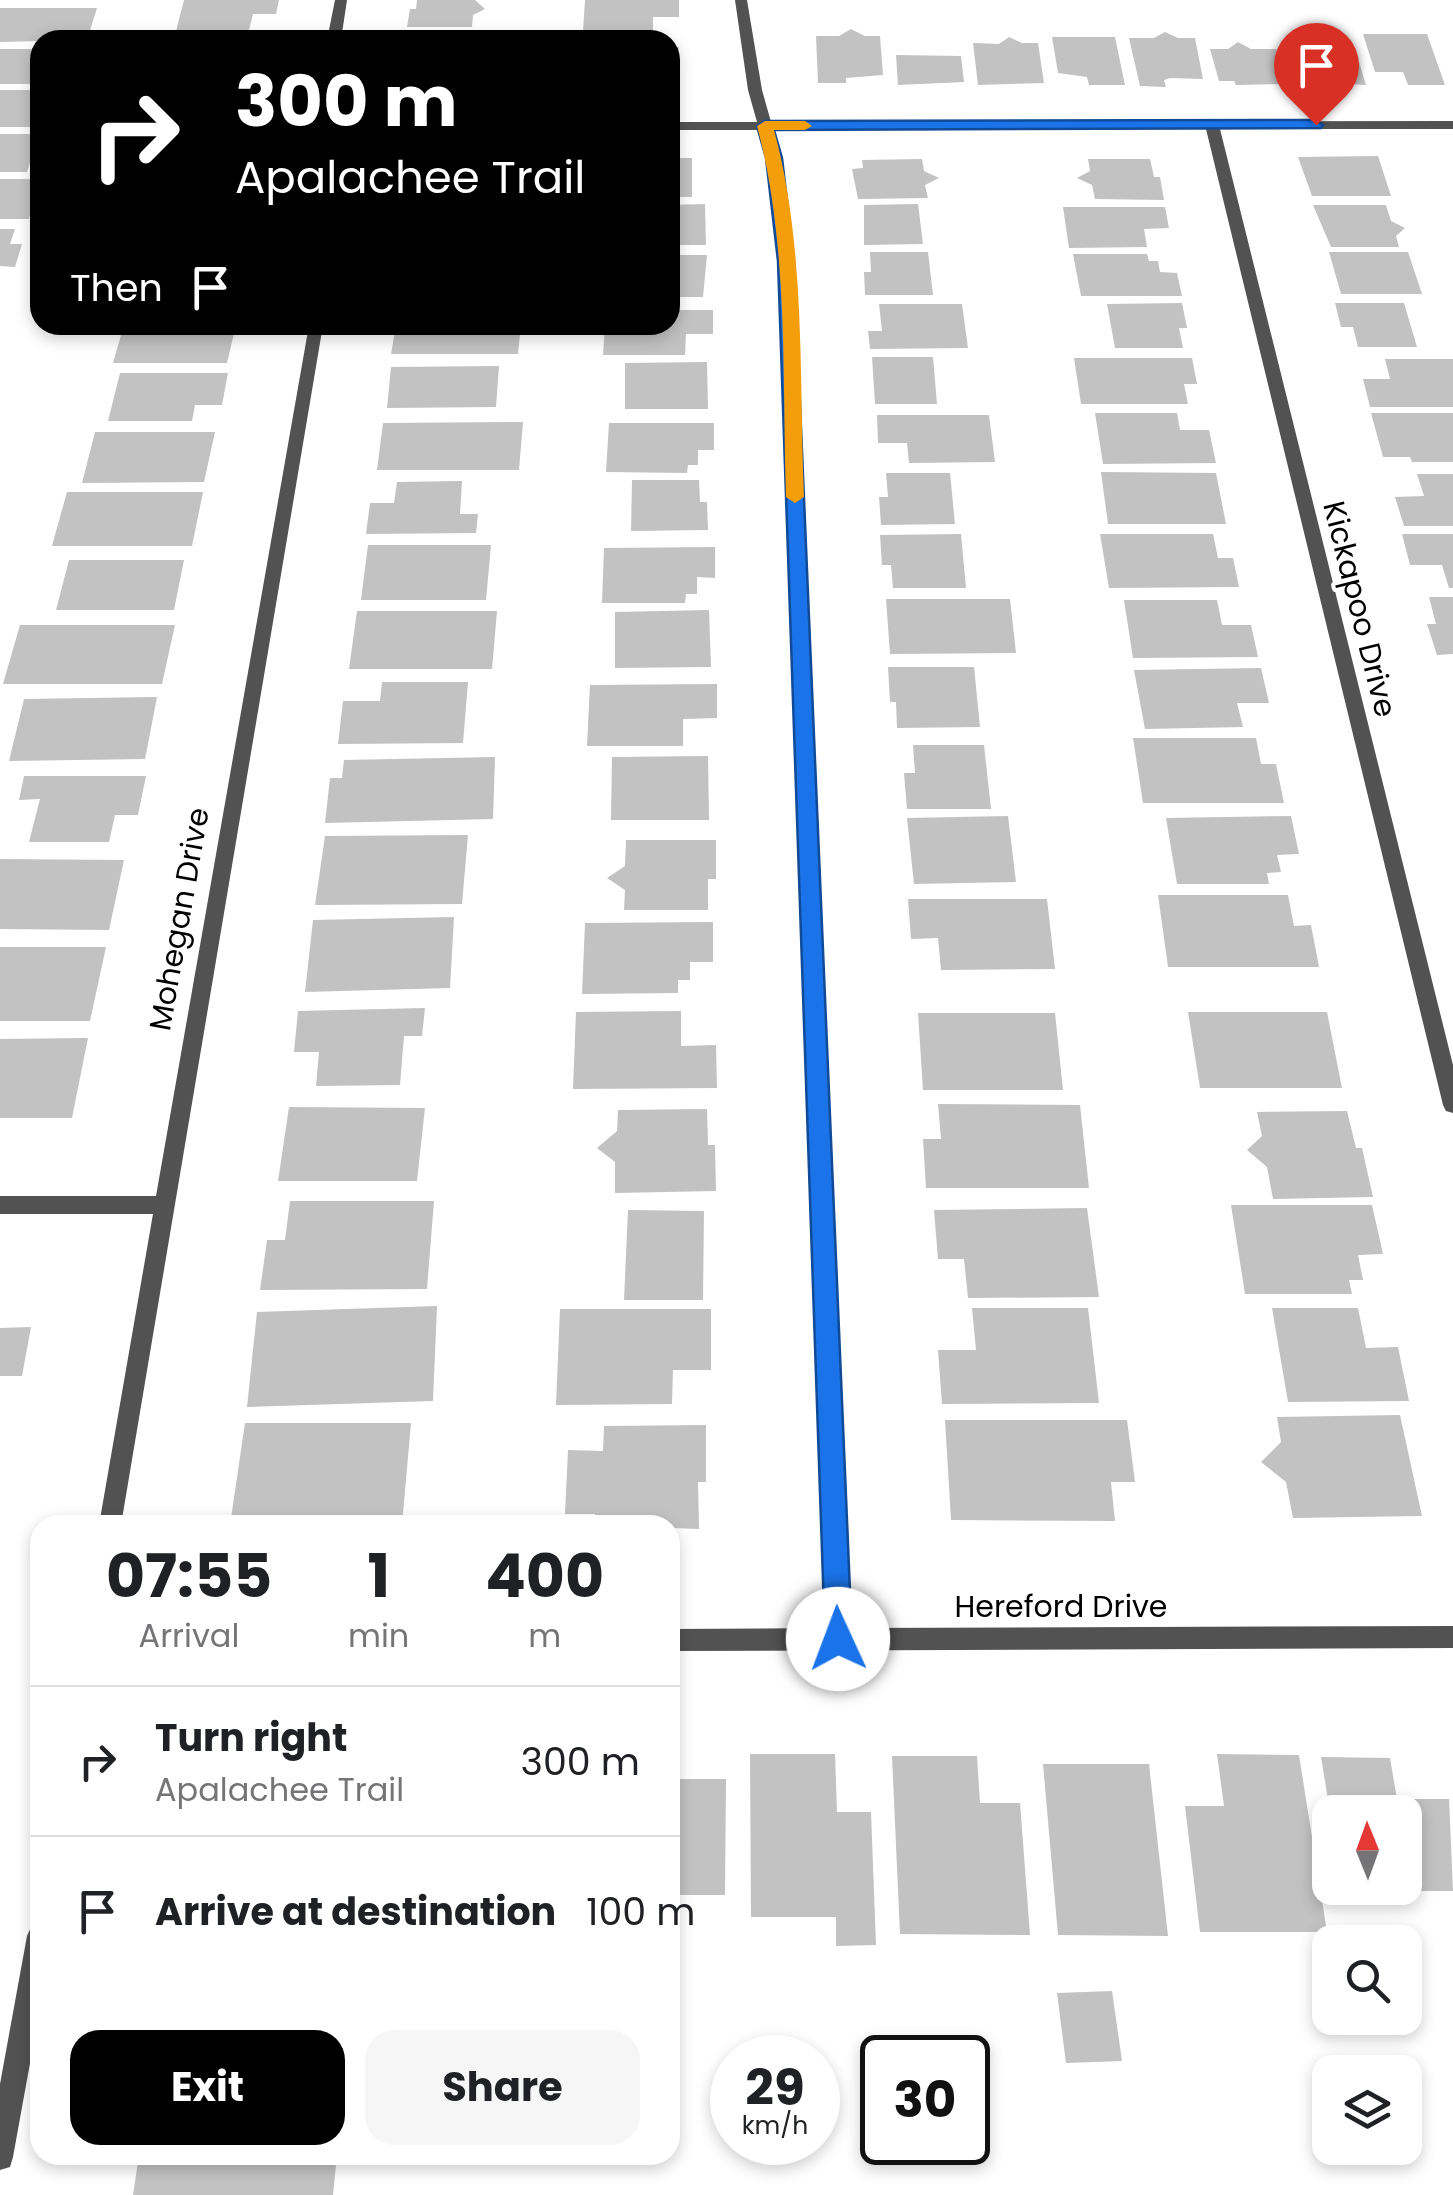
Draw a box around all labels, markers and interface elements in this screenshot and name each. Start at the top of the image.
pin [1274,23,1359,126]
icon: arrive [1289,38,1344,93]
text: 300 m [235,52,458,151]
icon: right [70,70,200,200]
text: Apalachee Trail [235,146,585,209]
icon: arrive [183,260,238,315]
text: Then [70,261,163,314]
street label: Kickapoo Drive [1312,496,1408,722]
street label: Mohegan Drive [138,804,220,1034]
text: 07:55 [106,1534,272,1618]
text: 1 [367,1534,390,1618]
text: 400 [485,1534,604,1618]
street label: Hereford Drive [955,1585,1167,1628]
position arrow [786,1587,890,1691]
text: Arrival [139,1613,239,1658]
text: min [348,1613,409,1658]
text: m [528,1613,561,1658]
text: Turn right [155,1711,347,1764]
icon: right [70,1734,125,1789]
text: 300 m [521,1735,640,1788]
text: Apalachee Trail [155,1767,404,1812]
north arrow [1312,1795,1422,1905]
map controls [1312,1795,1422,2165]
icon: arrive [70,1884,125,1939]
text: Arrive at destination [155,1885,556,1938]
text: 100 m [586,1885,695,1938]
button: search [1312,1925,1422,2035]
button: Exit [70,2030,345,2145]
button: Share [365,2030,640,2145]
speed limit sign: 30 [860,2035,990,2165]
text: 29 [745,2052,805,2123]
button: layers [1312,2055,1422,2165]
text: km/h [742,2108,808,2143]

